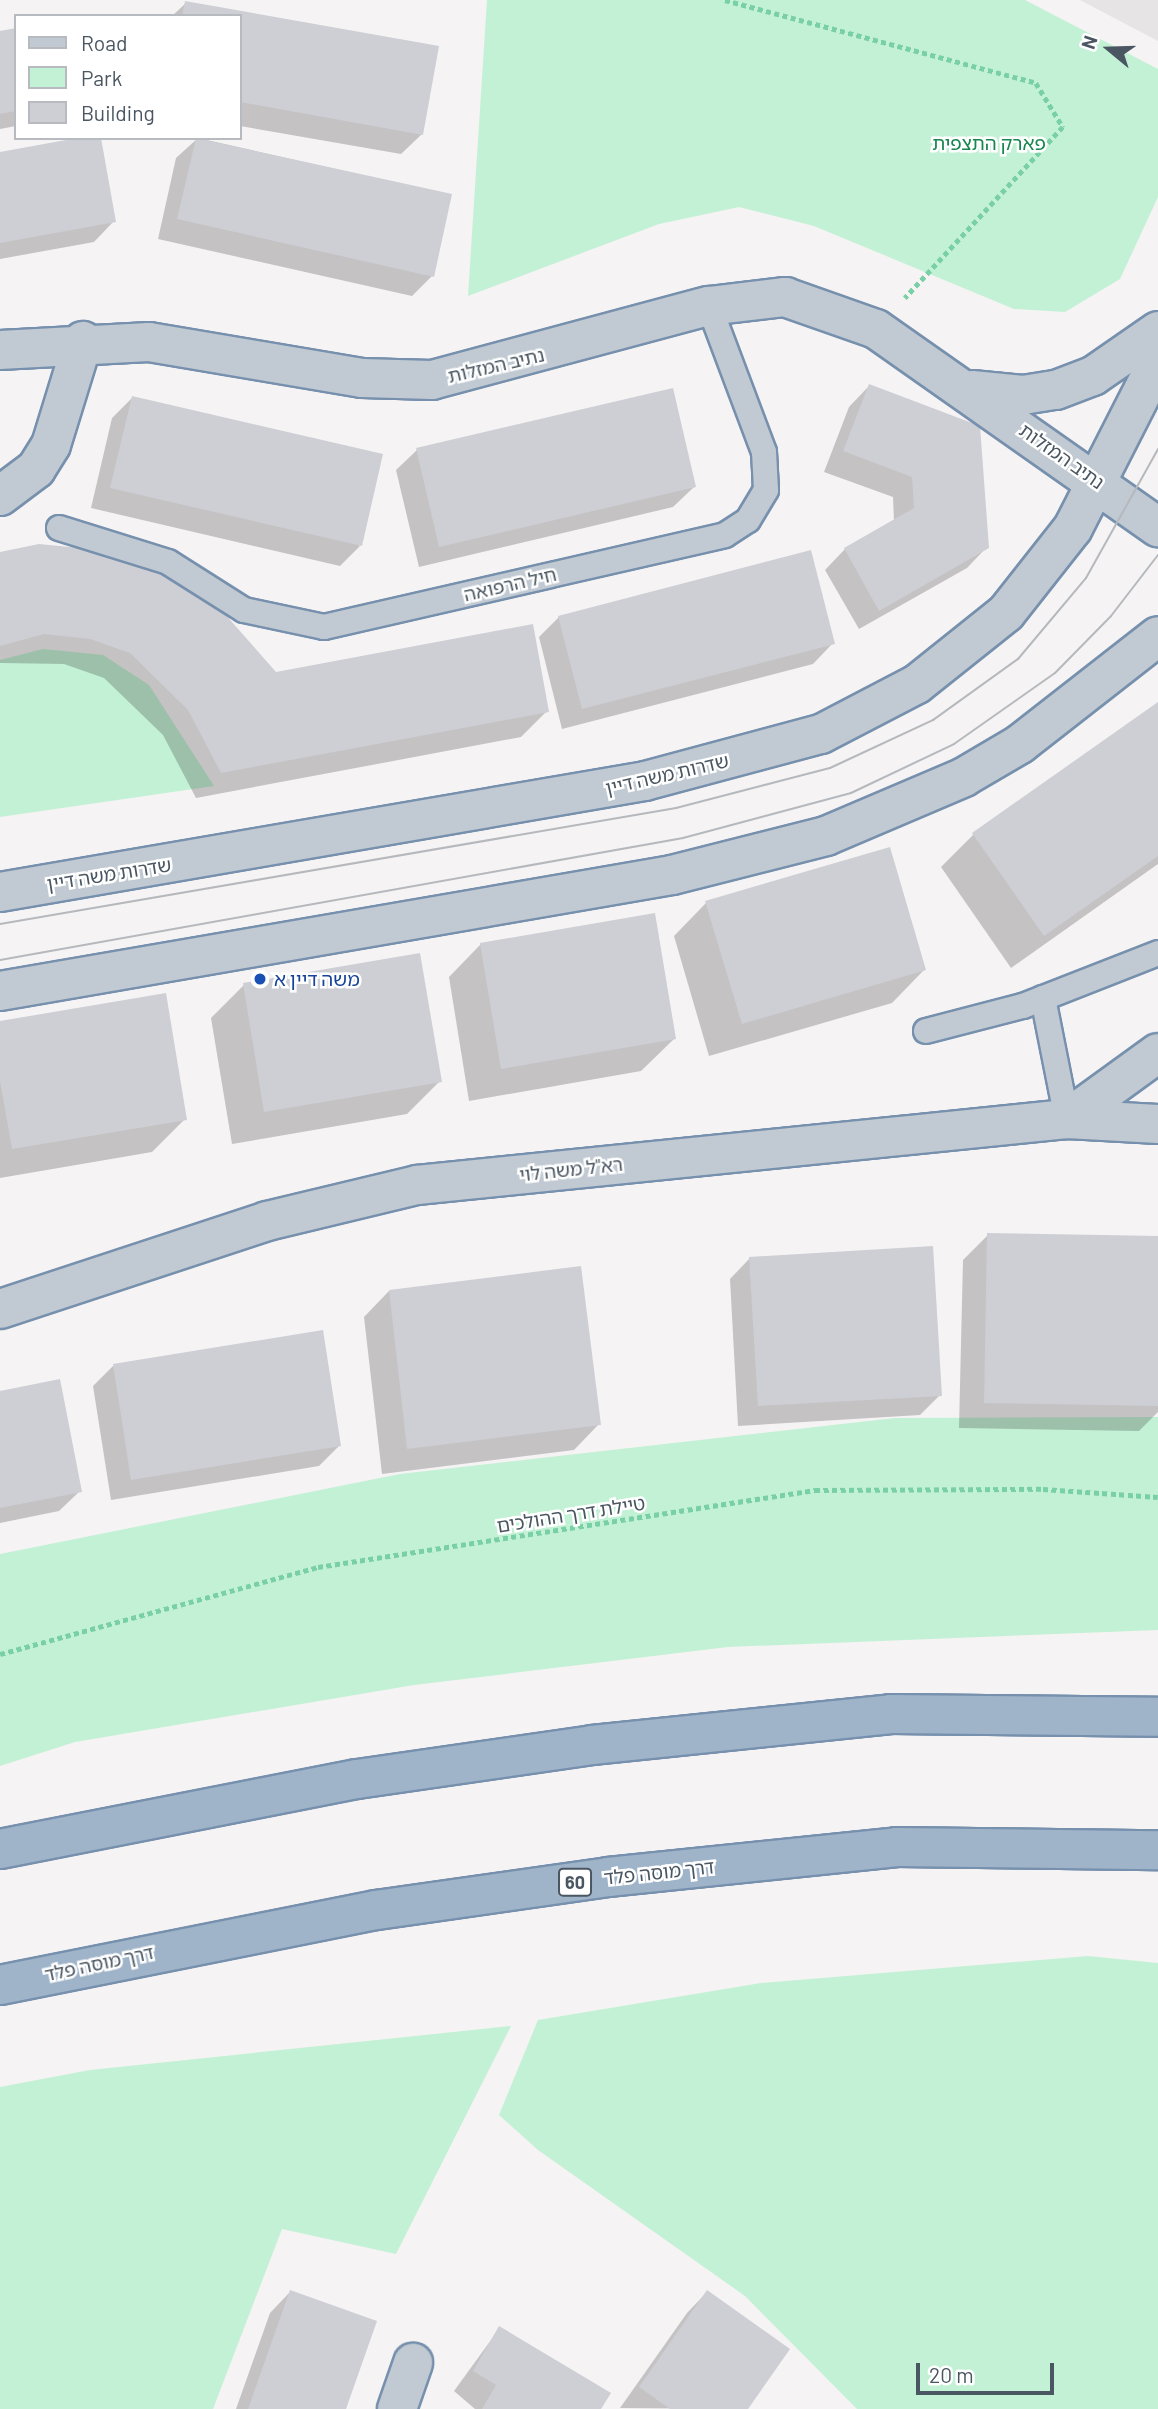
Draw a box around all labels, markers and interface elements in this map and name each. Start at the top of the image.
legend [14,14,242,140]
north arrow [1074,14,1144,84]
text: Road [81,30,127,55]
text: N [1076,32,1102,52]
text: Park [81,65,122,90]
text: Building [81,100,155,125]
park label: פארק התצפית [932,132,1046,154]
street label: נתיב המזלות [446,343,546,387]
street label: נתיב המזלות [1015,418,1109,494]
street label: חיל הרפואה [461,562,559,606]
street label: שדרות משה דיין [603,749,731,799]
street label: שדרות משה דיין [45,853,173,895]
place label: משה דיין א [274,968,360,990]
marker: משה דיין א [252,971,268,987]
street label: רא"ל משה לוי [518,1152,624,1186]
street label: טיילת דרך ההולכים [495,1491,647,1537]
street label: דרך מוסה פלד [603,1855,715,1889]
road number: 60 [558,1868,592,1896]
street label: דרך מוסה פלד [42,1940,156,1986]
scale bar [920,2350,1058,2394]
text: 20 m [929,2362,974,2387]

